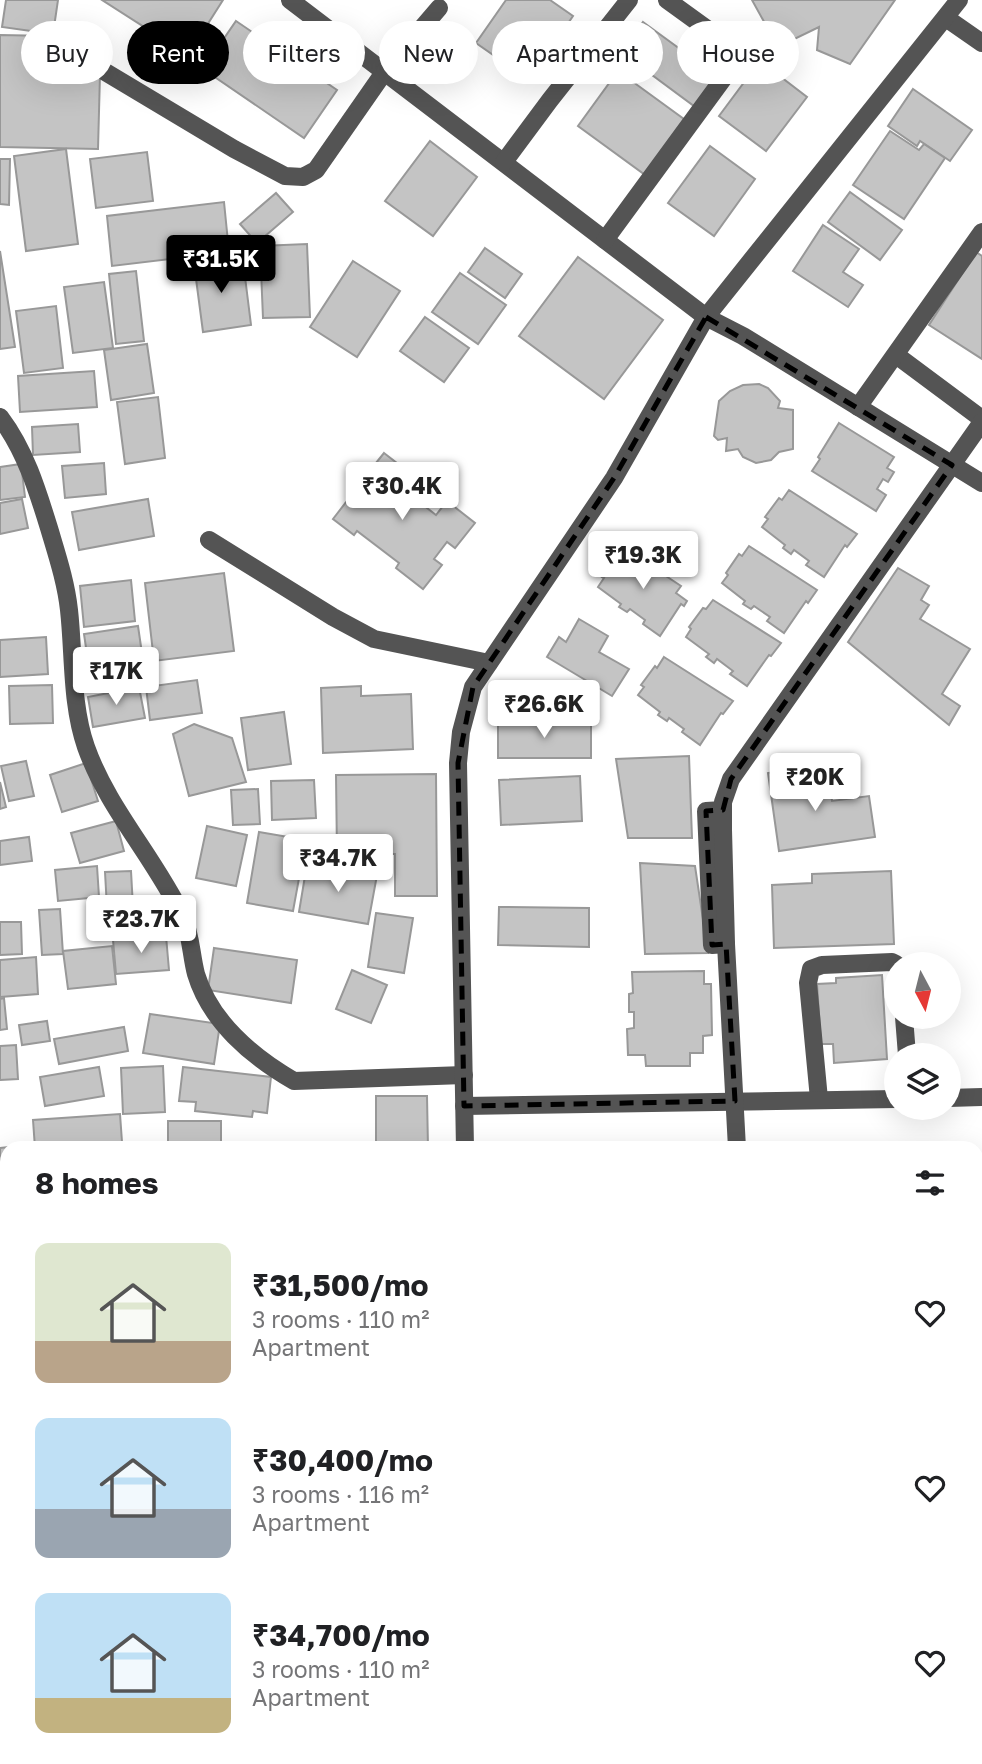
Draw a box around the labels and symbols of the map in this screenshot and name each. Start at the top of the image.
pin: ₹31.5K [164,236,278,295]
pin: ₹30.4K [345,462,459,522]
pin: ₹19.3K [586,532,700,591]
pin: ₹17K [75,648,157,707]
pin: ₹26.6K [487,680,601,740]
pin: ₹20K [774,754,856,813]
pin: ₹34.7K [281,834,395,894]
pin: ₹23.7K [84,895,198,955]
north arrow [884,952,961,1029]

